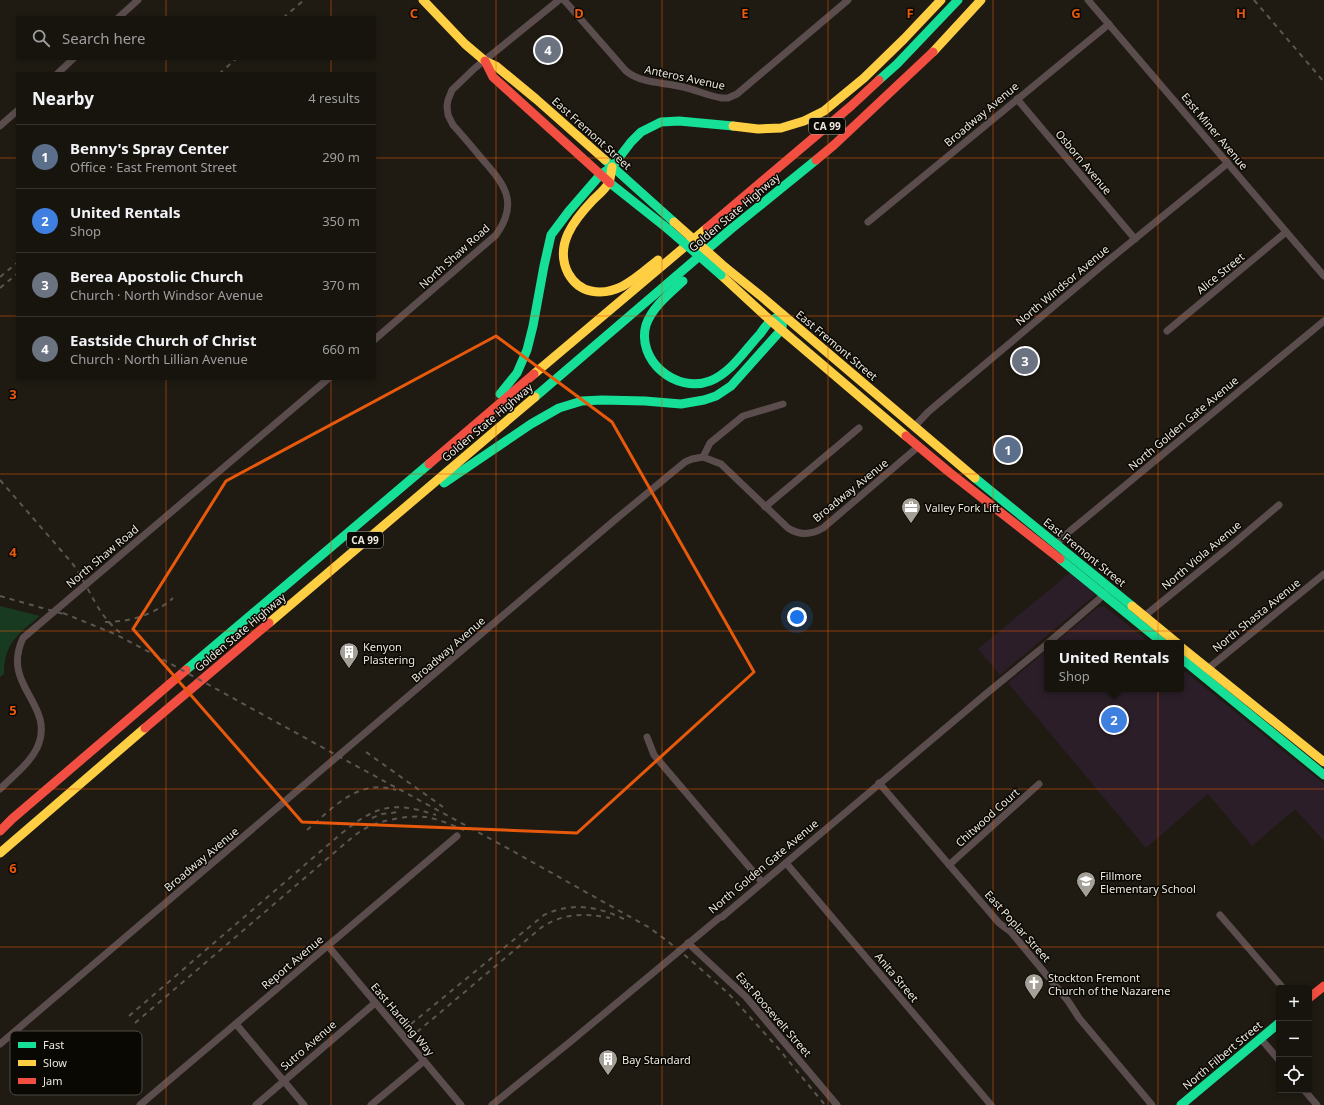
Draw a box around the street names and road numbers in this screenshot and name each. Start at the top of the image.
street label: Anteros Avenue [643,61,727,93]
street label: Broadway Avenue [941,78,1021,150]
street label: East Miner Avenue [1178,89,1252,173]
street label: East Fremont Street [549,93,635,173]
road number: CA 99 [809,118,845,134]
street label: Osborn Avenue [1053,126,1115,198]
street label: Golden State Highway [685,169,783,254]
street label: North Shaw Road [415,220,493,292]
street label: North Windsor Avenue [1012,241,1112,329]
street label: Alice Street [1193,249,1247,297]
street label: East Fremont Street [793,307,881,384]
street label: North Golden Gate Avenue [1125,373,1241,473]
street label: Golden State Highway [438,379,536,464]
street label: Broadway Avenue [809,455,891,525]
street label: East Fremont Street [1041,514,1129,590]
street label: North Viola Avenue [1158,517,1244,593]
street label: North Shaw Road [63,521,141,591]
road number: CA 99 [347,532,383,548]
street label: North Shasta Avenue [1209,575,1303,655]
street label: Golden State Highway [191,589,289,674]
street label: Broadway Avenue [408,613,488,685]
street label: Chitwood Court [952,784,1022,850]
street label: North Golden Gate Avenue [705,816,821,916]
street label: Broadway Avenue [161,823,241,895]
street label: East Poplar Street [982,887,1054,965]
street label: Report Avenue [258,932,326,992]
street label: Anita Street [872,949,922,1005]
street label: East Roosevelt Street [733,968,815,1060]
street label: East Harding Way [368,979,438,1059]
street label: Sutro Avenue [277,1017,339,1073]
street label: North Filbert Street [1179,1017,1265,1093]

